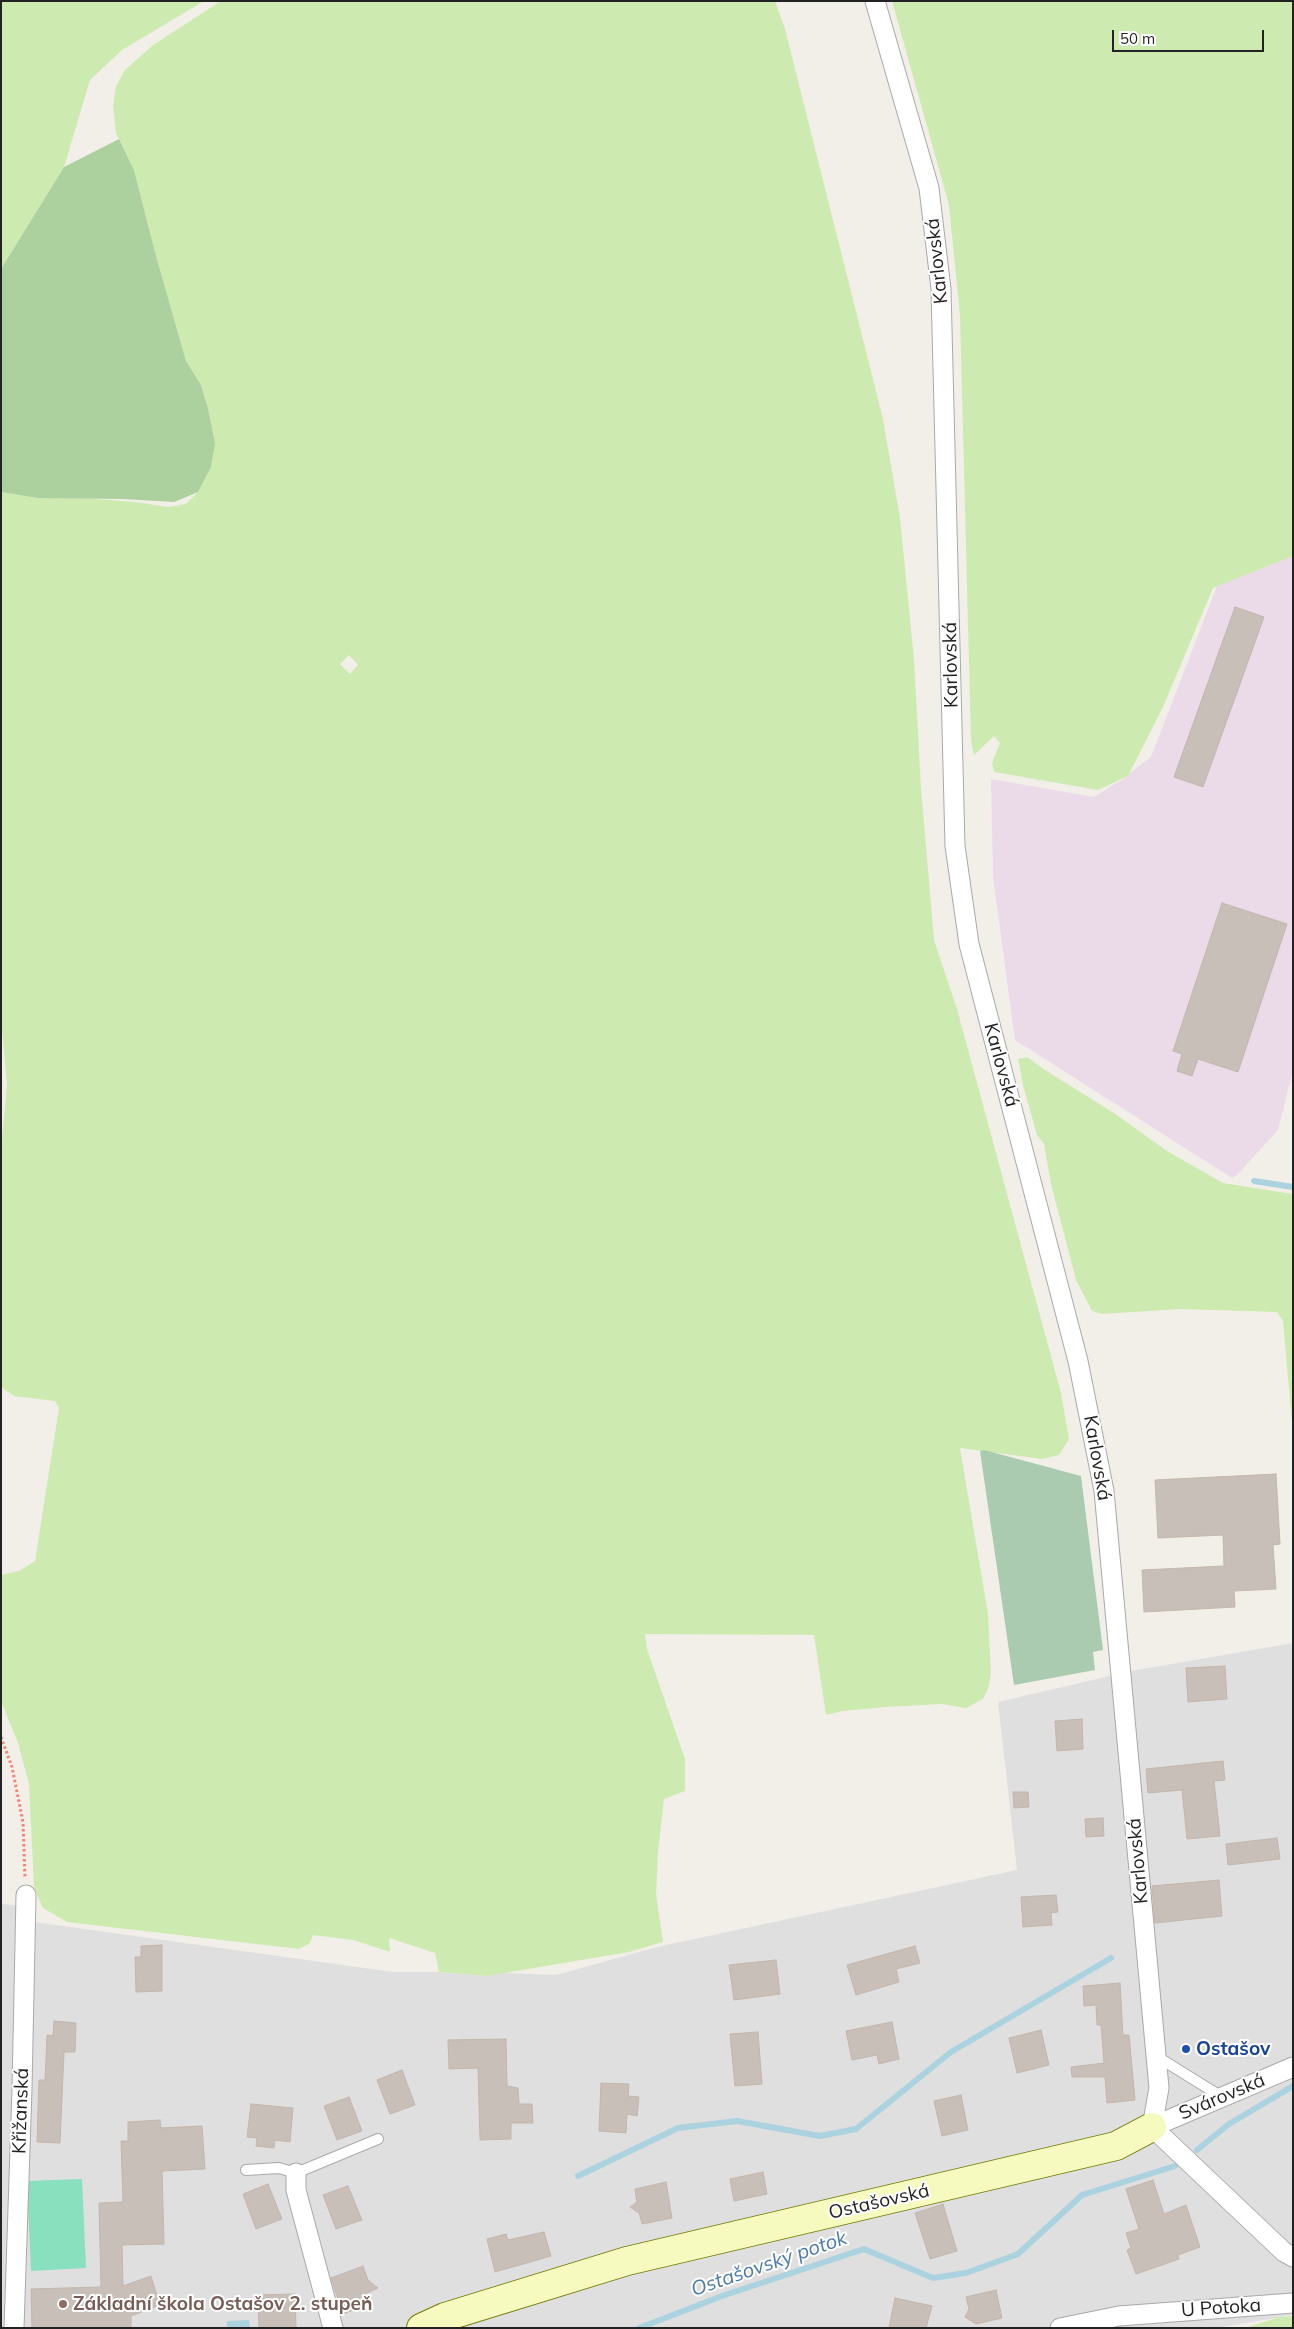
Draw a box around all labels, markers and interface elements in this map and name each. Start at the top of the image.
scale bar [1114,20,1266,52]
text: 50 m [1120,29,1155,48]
street label: Karlovská [921,217,953,305]
street label: Karlovská [939,622,963,708]
street label: Karlovská [979,1020,1023,1110]
street label: Karlovská [1078,1414,1116,1502]
street label: Karlovská [1123,1817,1153,1905]
place label: Ostašov [1196,2038,1270,2060]
marker: Ostašov [1180,2043,1192,2055]
street label: Křižanská [8,2067,34,2155]
street label: Svárovská [1176,2069,1268,2125]
street label: Ostašovská [826,2179,932,2225]
water label: Ostašovský potok [688,2226,850,2302]
place label: Základní škola Ostašov 2. stupeň [73,2293,372,2315]
street label: U Potoka [1180,2294,1262,2322]
marker: Základní škola Ostašov 2. stupeň [57,2298,69,2310]

